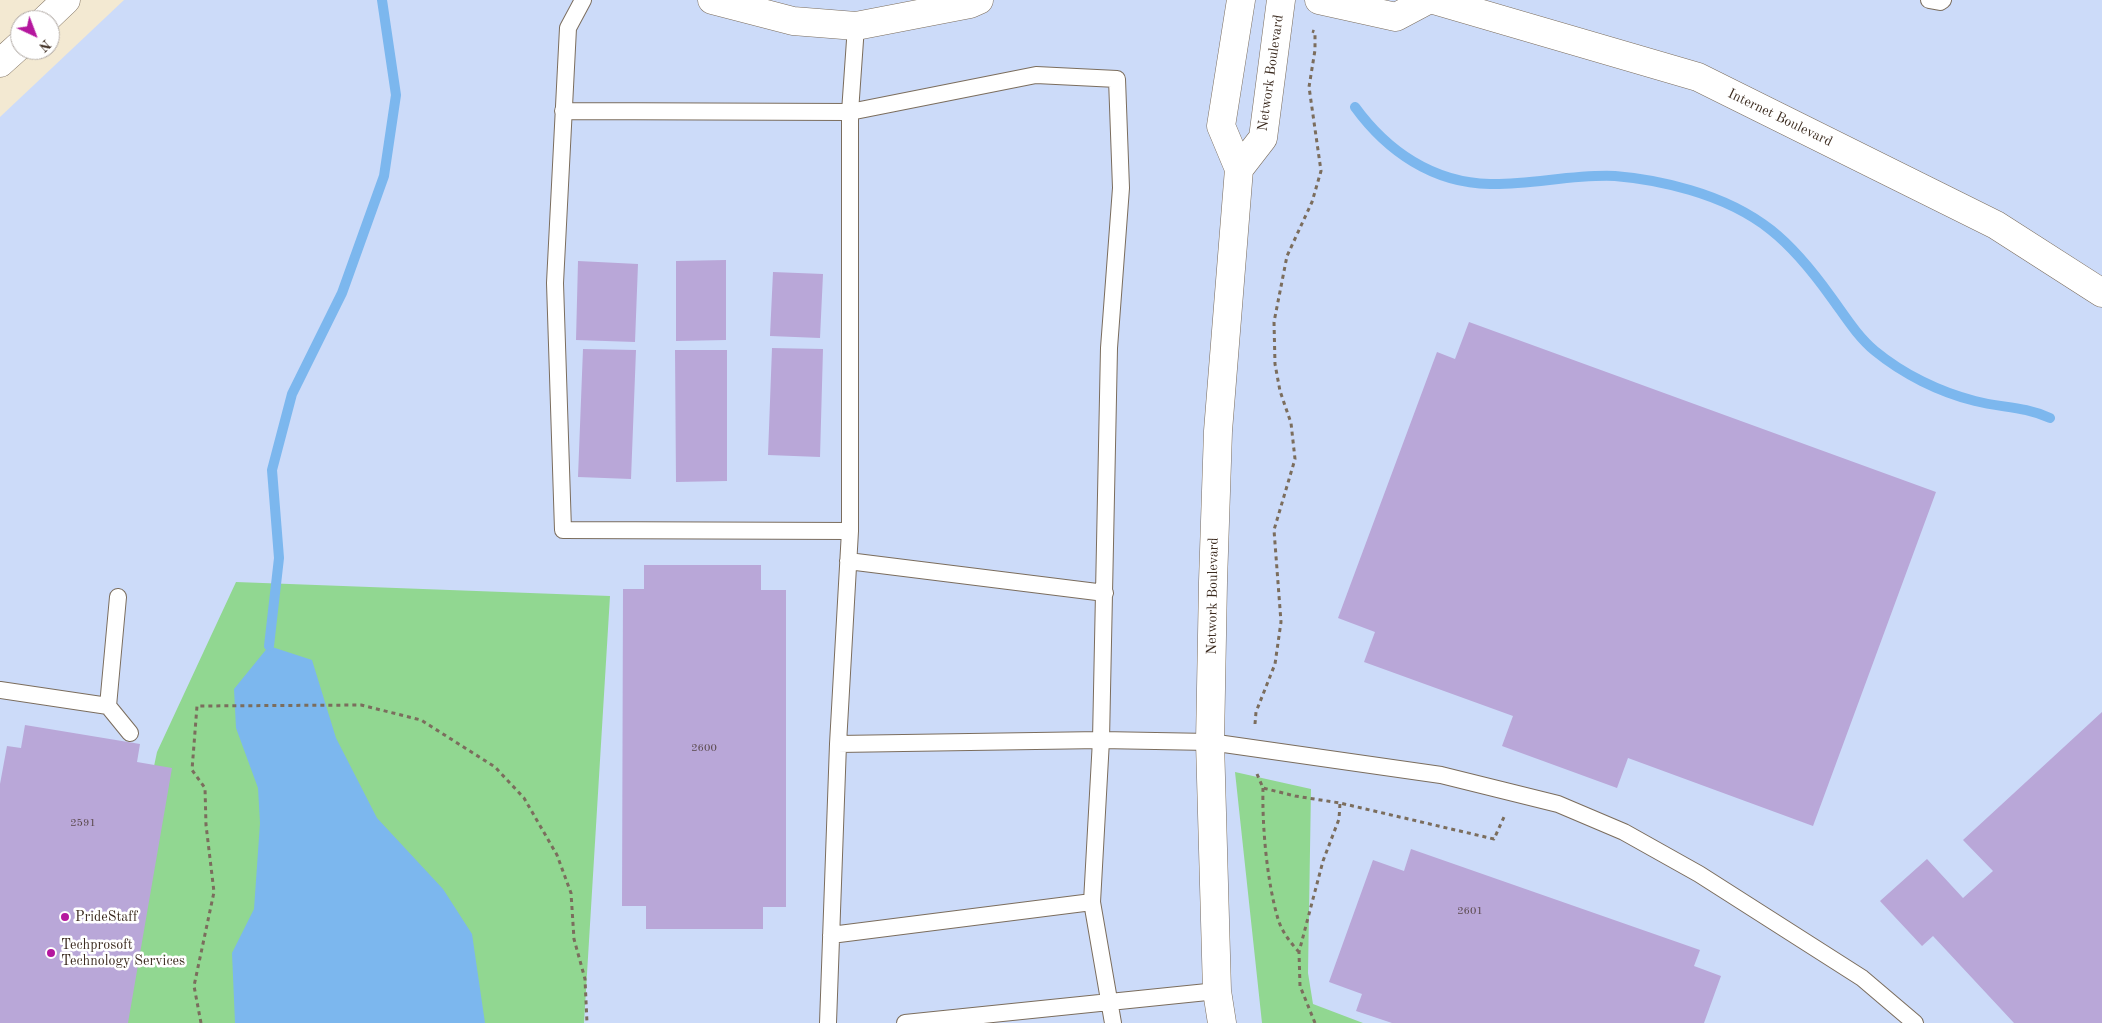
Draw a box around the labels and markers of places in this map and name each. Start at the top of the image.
place label: PrideStaff [75,909,138,925]
marker: PrideStaff [59,911,71,923]
place label: Techprosoft Technology Services [61,937,185,970]
marker: Techprosoft Technology Services [45,947,57,959]

